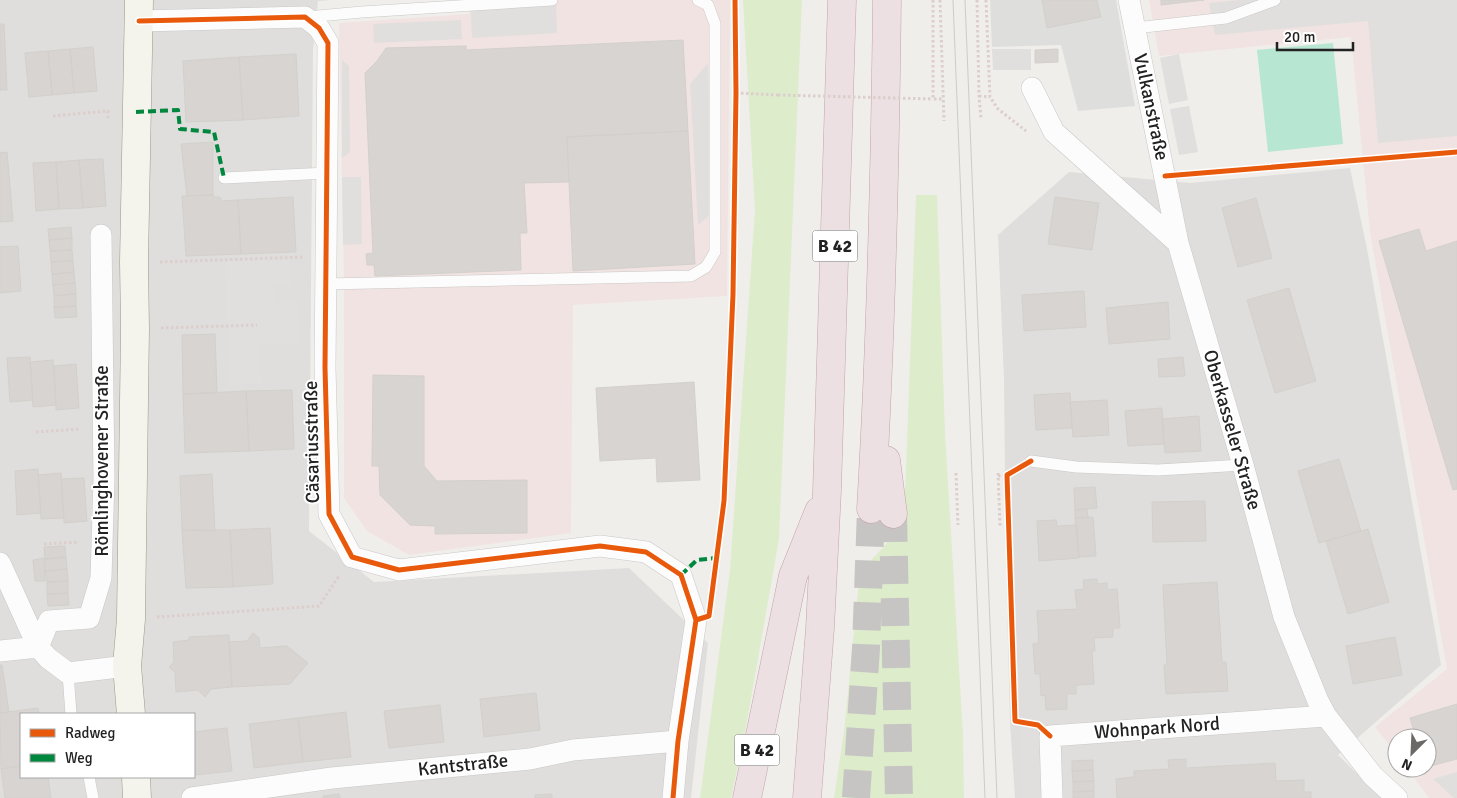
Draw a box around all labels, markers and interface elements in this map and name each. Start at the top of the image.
scale bar [1277,20,1353,52]
text: 20 m [1284,28,1315,46]
street label: Vulkanstraße [1128,51,1174,163]
road number: B 42 [812,230,858,262]
street label: Oberkasseler Straße [1198,347,1266,513]
street label: Römlinghovener Straße [90,365,114,557]
street label: Cäsariusstraße [299,380,325,504]
street label: Wohnpark Nord [1093,712,1221,744]
legend [20,713,195,778]
text: Radweg [65,724,116,742]
north arrow [1387,728,1437,778]
road number: B 42 [734,734,780,766]
street label: Kantstraße [417,748,509,782]
text: Weg [65,749,93,767]
text: N [1399,755,1415,774]

